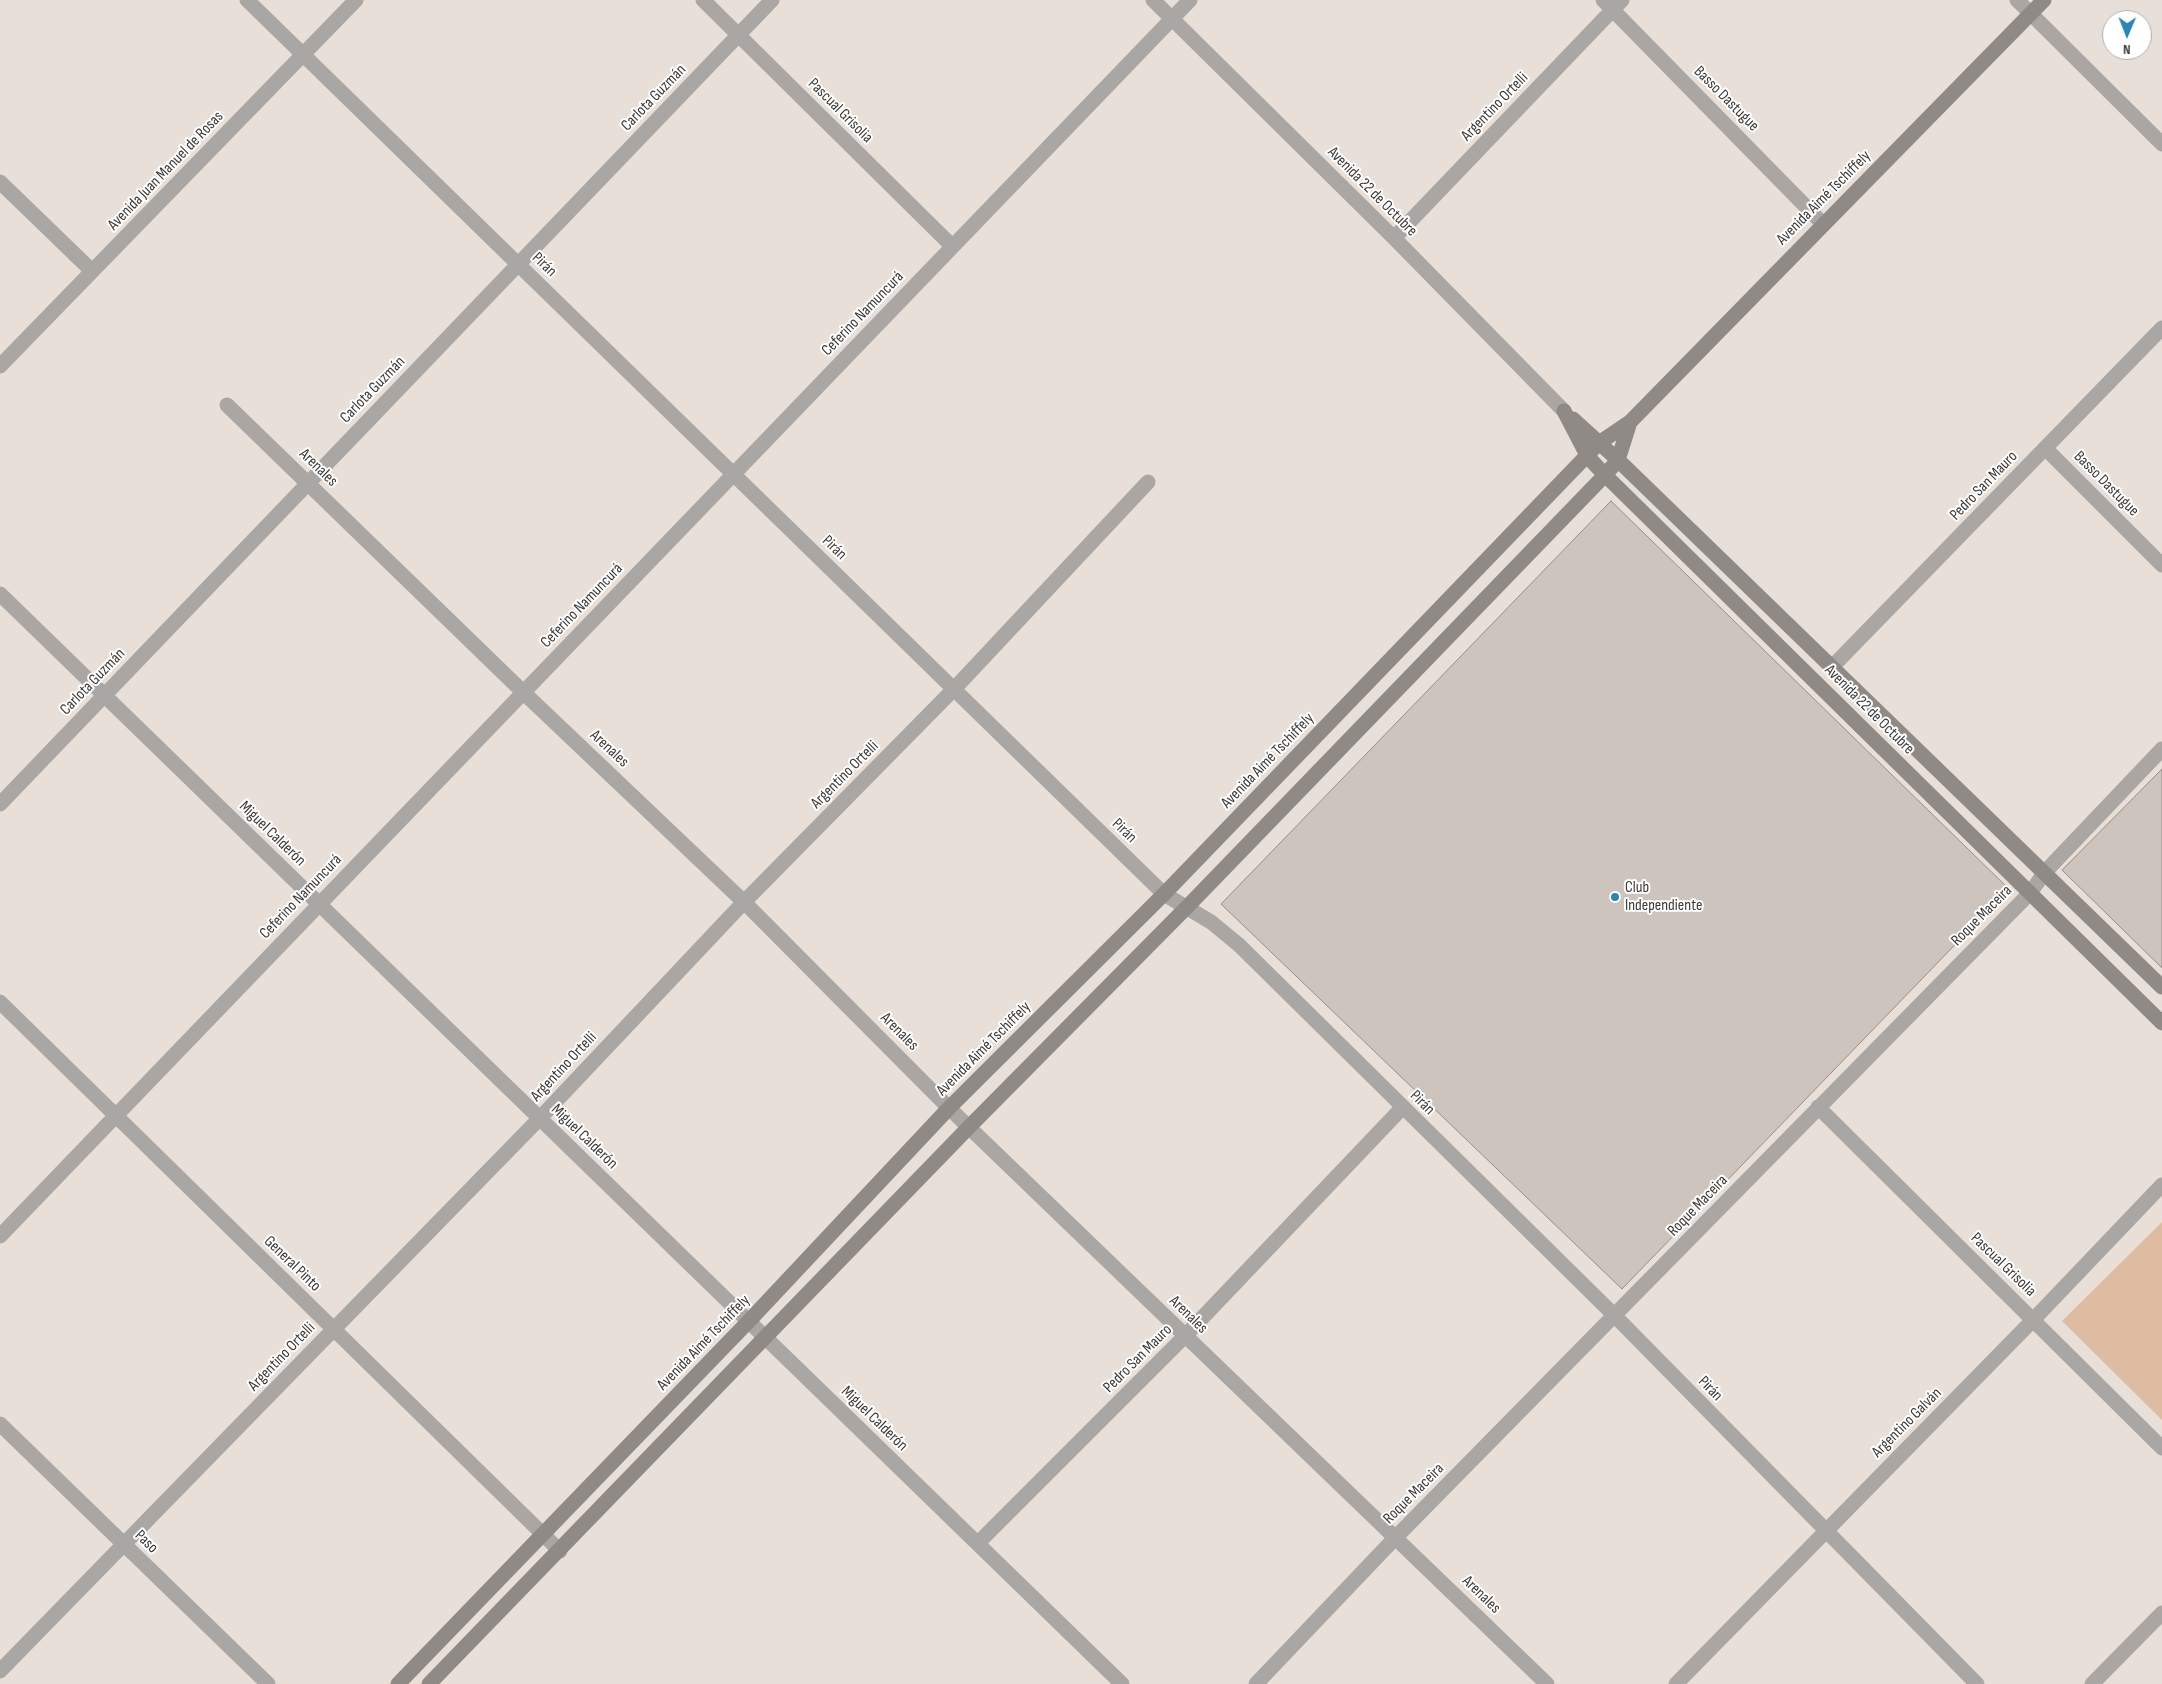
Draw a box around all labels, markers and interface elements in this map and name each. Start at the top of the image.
north arrow [2102,10,2152,60]
text: N [2123,41,2131,58]
street label: Carlota Guzmán [618,61,690,135]
street label: Basso Dastugue [1689,62,1763,136]
street label: Argentino Ortelli [1458,69,1532,145]
street label: Pascual Grisolia [804,75,876,147]
street label: Avenida Juan Manuel de Rosas [104,107,228,235]
street label: Avenida 22 de Octubre [1323,143,1421,241]
street label: Avenida Aimé Tschiffely [1773,147,1875,249]
street label: Pirán [528,249,560,281]
street label: Ceferino Namuncurá [818,268,908,360]
street label: Carlota Guzmán [337,353,409,427]
street label: Arenales [295,445,341,491]
street label: Pedro San Mauro [1946,447,2022,525]
street label: Basso Dastugue [2069,447,2143,521]
street label: Pirán [818,532,850,564]
street label: Ceferino Namuncurá [537,560,627,652]
street label: Carlota Guzmán [57,645,129,719]
street label: Avenida 22 de Octubre [1820,661,1918,759]
street label: Avenida Aimé Tschiffely [1218,709,1318,813]
street label: Arenales [586,726,632,772]
street label: Argentino Ortelli [807,737,883,813]
street label: Miguel Calderón [235,798,309,870]
street label: Pirán [1108,815,1140,847]
street label: Ceferino Namuncurá [256,851,346,943]
place label: Club Independiente [1625,878,1702,916]
street label: Roque Maceira [1948,882,2016,950]
marker: Club Independiente [1609,891,1621,903]
street label: Avenida Aimé Tschiffely [933,998,1035,1100]
street label: Arenales [876,1009,922,1055]
street label: Argentino Ortelli [527,1028,601,1106]
street label: Pirán [1406,1087,1438,1119]
street label: Miguel Calderón [547,1101,621,1173]
street label: Roque Maceira [1664,1171,1732,1241]
street label: Pascual Grisolia [1966,1229,2040,1301]
street label: General Pinto [259,1232,325,1296]
street label: Avenida Aimé Tschiffely [654,1291,754,1395]
street label: Arenales [1165,1292,1211,1338]
street label: Argentino Ortelli [245,1319,319,1395]
street label: Pedro San Mauro [1100,1321,1176,1397]
street label: Pirán [1694,1373,1726,1405]
street label: Miguel Calderón [837,1383,911,1455]
street label: Argentino Galván [1868,1384,1946,1462]
street label: Roque Maceira [1380,1460,1448,1528]
street label: Paso [130,1526,162,1558]
street label: Arenales [1458,1572,1504,1618]

